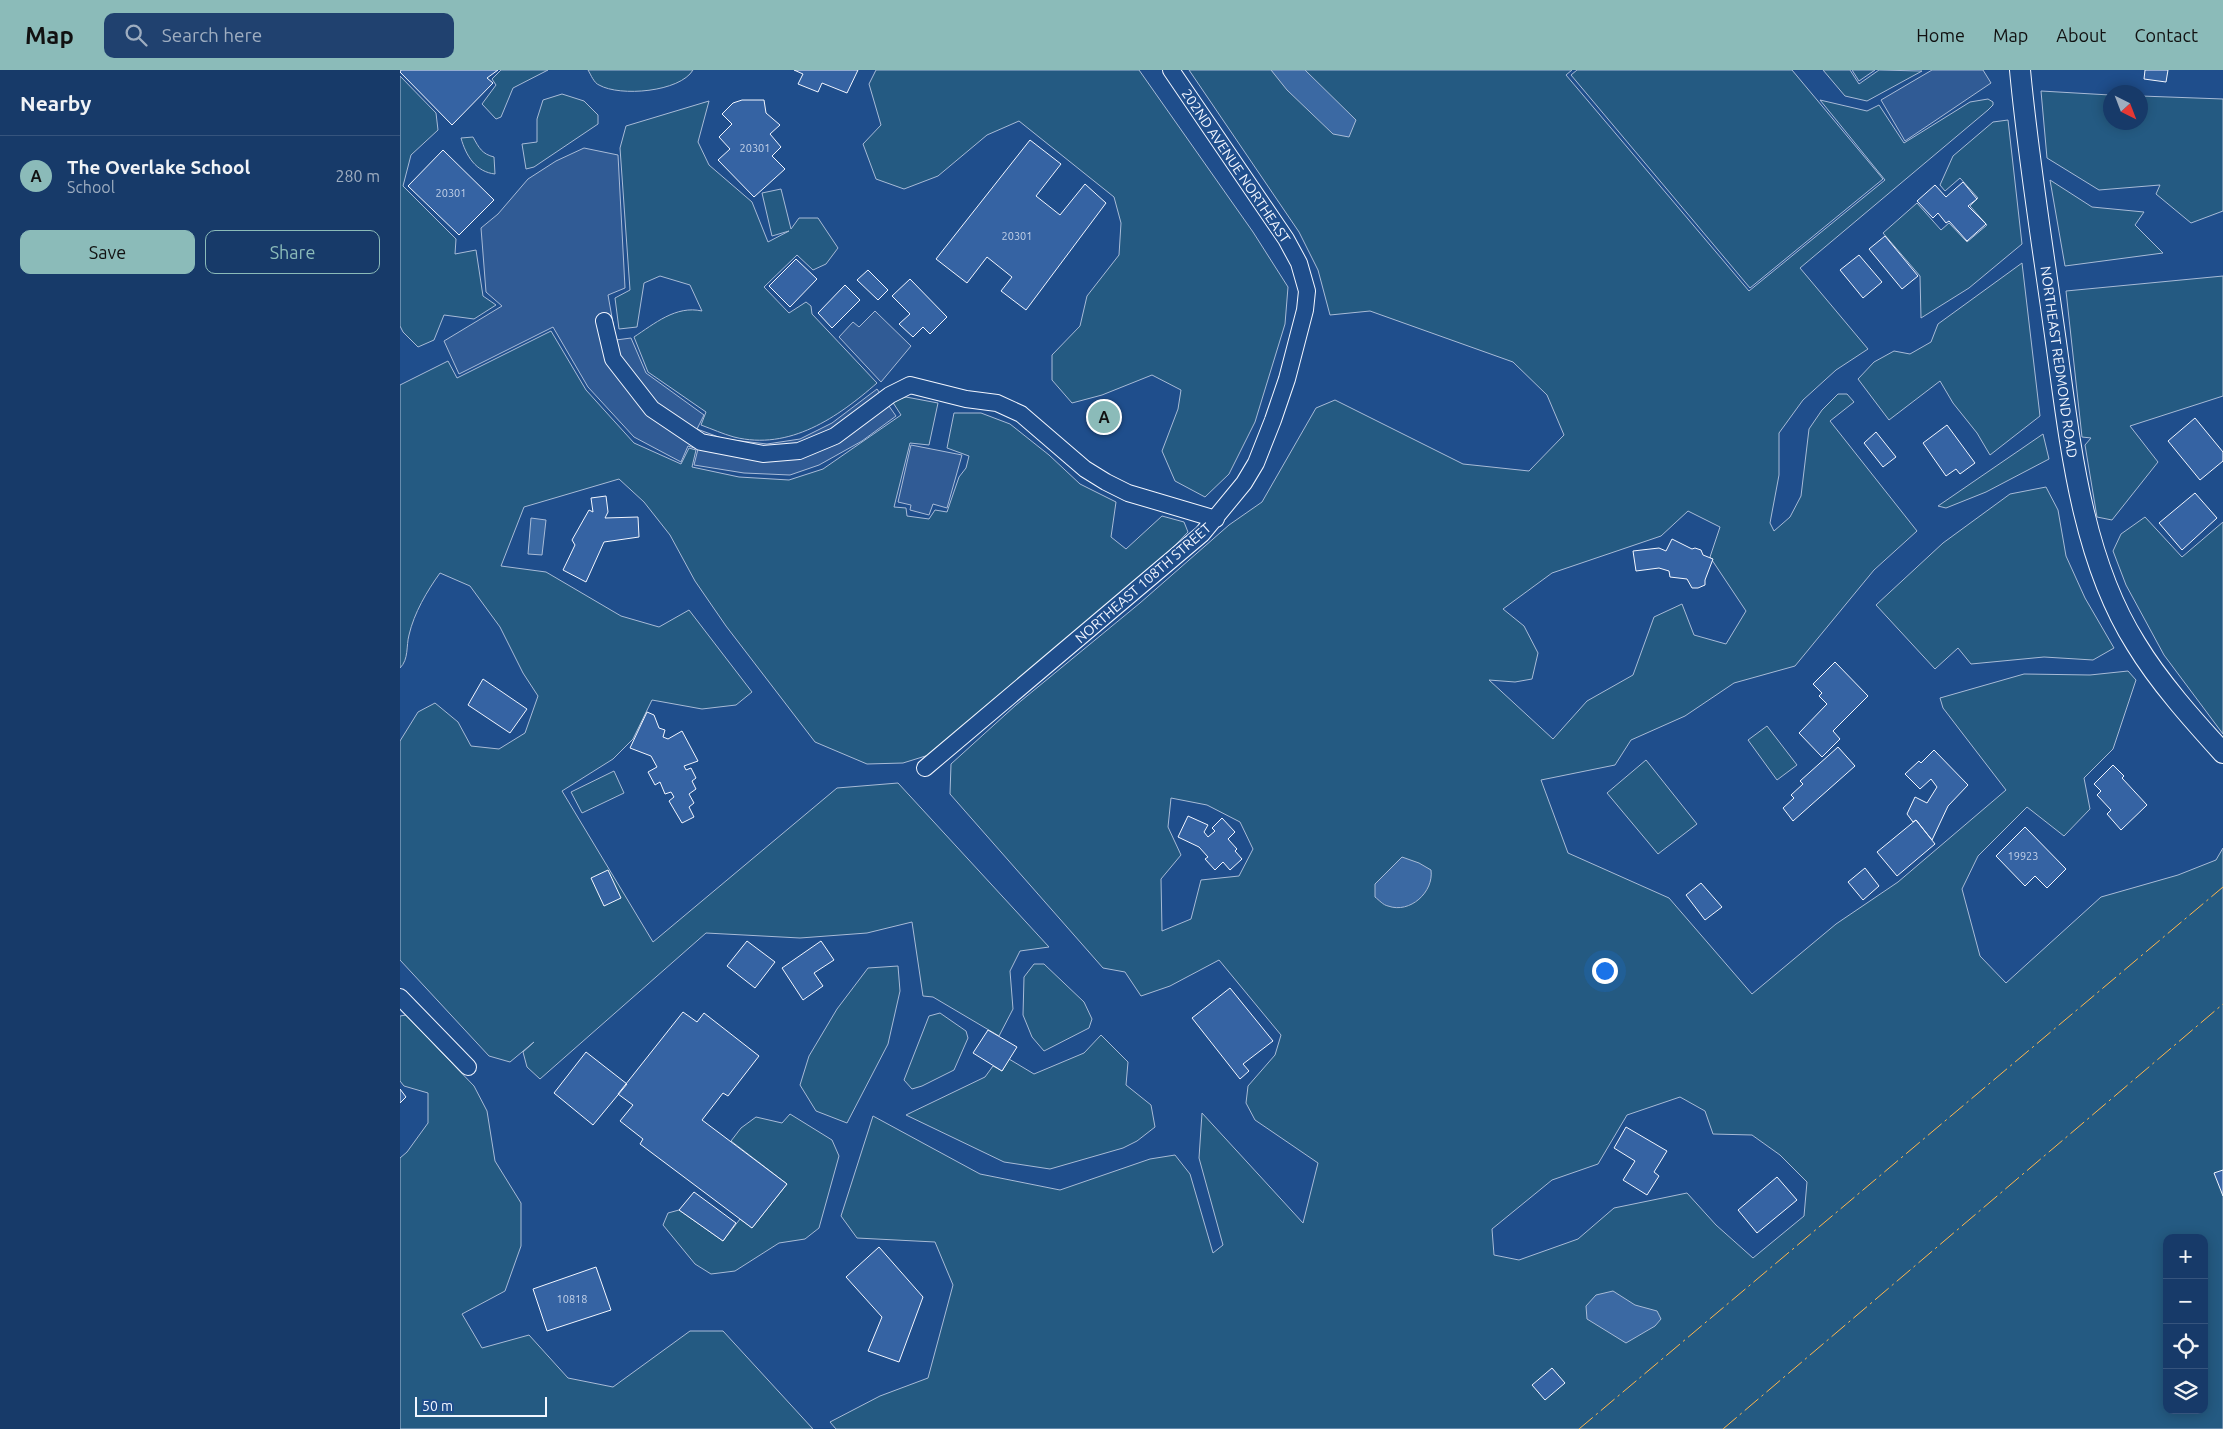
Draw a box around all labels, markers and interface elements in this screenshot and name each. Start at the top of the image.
search box [104,13,454,58]
icon: search [122,21,150,49]
text: Map [25,22,74,49]
text: Search here [162,24,262,46]
text: Home [1916,25,1965,45]
text: Map [1993,25,2028,45]
text: About [2056,25,2106,45]
text: Contact [2134,25,2198,45]
north arrow [2103,85,2148,130]
street label: 202ND AVENUE NORTHEAST [1178,86,1294,246]
text: Nearby [20,91,91,115]
house number: 20301 [739,142,771,154]
text: The Overlake School [67,156,250,178]
text: A [30,167,42,185]
text: 280 m [335,167,380,185]
text: School [67,178,115,196]
house number: 20301 [435,187,467,199]
button: Save [20,230,195,274]
button: Share [205,230,380,274]
house number: 20301 [1001,230,1033,242]
street label: NORTHEAST REDMOND ROAD [2038,265,2080,459]
pin: A [1088,398,1120,436]
street label: NORTHEAST 108TH STREET [1072,520,1214,646]
house number: 19923 [2007,850,2039,862]
your location [1592,958,1618,984]
map controls [2163,1234,2208,1414]
button: + [2163,1234,2208,1279]
button: − [2163,1279,2208,1324]
house number: 10818 [556,1293,588,1305]
button: locate [2163,1324,2208,1369]
button: layers [2163,1369,2208,1414]
scale bar [415,1394,548,1417]
text: 50 m [422,1398,453,1414]

